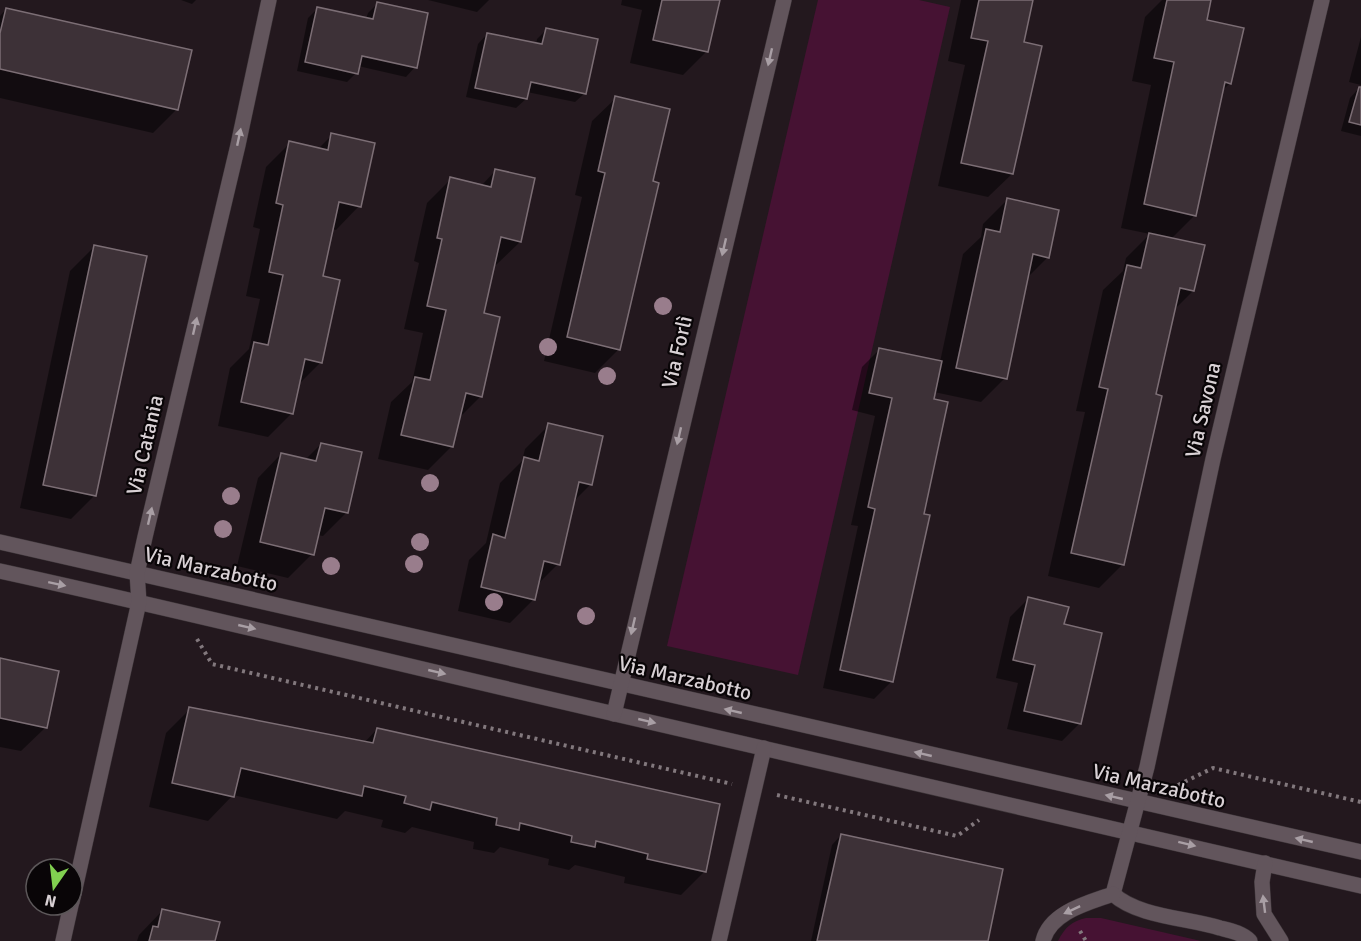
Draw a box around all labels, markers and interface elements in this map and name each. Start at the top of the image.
one-way arrow [764,48,774,66]
one-way arrow [235,127,244,146]
one-way arrow [719,237,729,256]
street label: Via Forlì [656,313,698,391]
one-way arrow [190,317,200,336]
street label: Via Savona [1179,360,1227,460]
street label: Via Catania [121,392,169,498]
one-way arrow [673,427,683,445]
one-way arrow [146,506,155,525]
street label: Via Marzabotto [142,541,280,597]
one-way arrow [48,579,66,589]
one-way arrow [628,617,638,635]
one-way arrow [238,623,256,633]
street label: Via Marzabotto [616,650,754,706]
one-way arrow [428,668,447,677]
one-way arrow [724,705,743,715]
one-way arrow [638,717,657,726]
one-way arrow [914,748,933,758]
street label: Via Marzabotto [1090,758,1228,814]
one-way arrow [1104,792,1123,802]
one-way arrow [1295,834,1313,844]
one-way arrow [1178,840,1196,850]
north arrow [24,857,84,917]
text: N [43,890,58,912]
one-way arrow [1259,895,1269,914]
one-way arrow [1063,905,1081,915]

